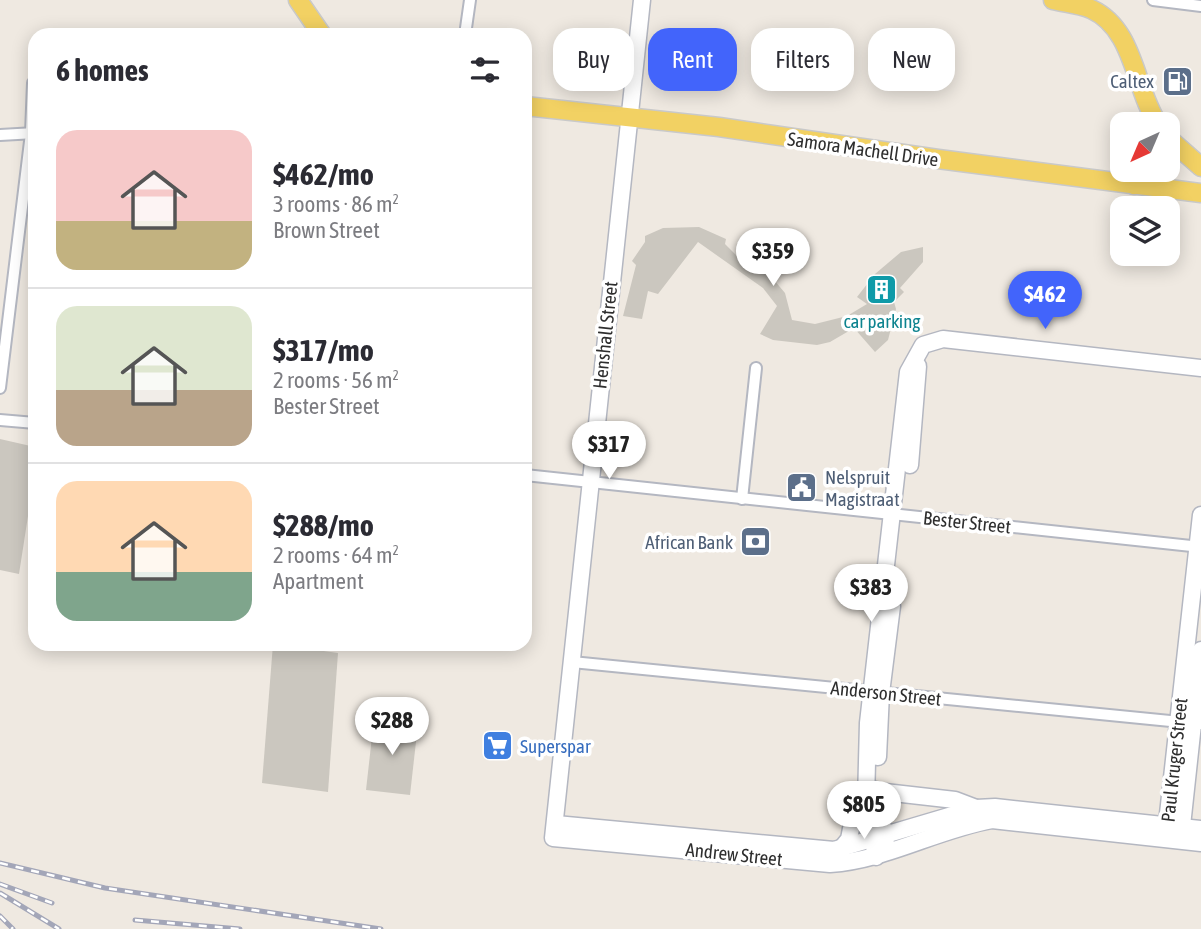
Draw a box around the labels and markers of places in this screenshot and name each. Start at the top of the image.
fuel station icon: Caltex [1160,64,1194,98]
place label: Caltex [1110,70,1154,92]
pin: $359 [732,229,814,288]
pin: $462 [1004,272,1086,331]
building icon: car parking [865,273,899,307]
place label: car parking [843,310,921,332]
pin: $317 [568,421,650,481]
place label: Nelspruit Magistraat [825,466,900,510]
public building icon: Nelspruit Magistraat [785,471,819,505]
bank icon: African Bank [739,525,773,559]
place label: African Bank [645,531,734,553]
pin: $383 [830,564,912,624]
pin: $288 [351,698,433,757]
supermarket icon: Superspar [480,729,514,763]
place label: Superspar [520,735,591,757]
pin: $805 [823,782,905,841]

